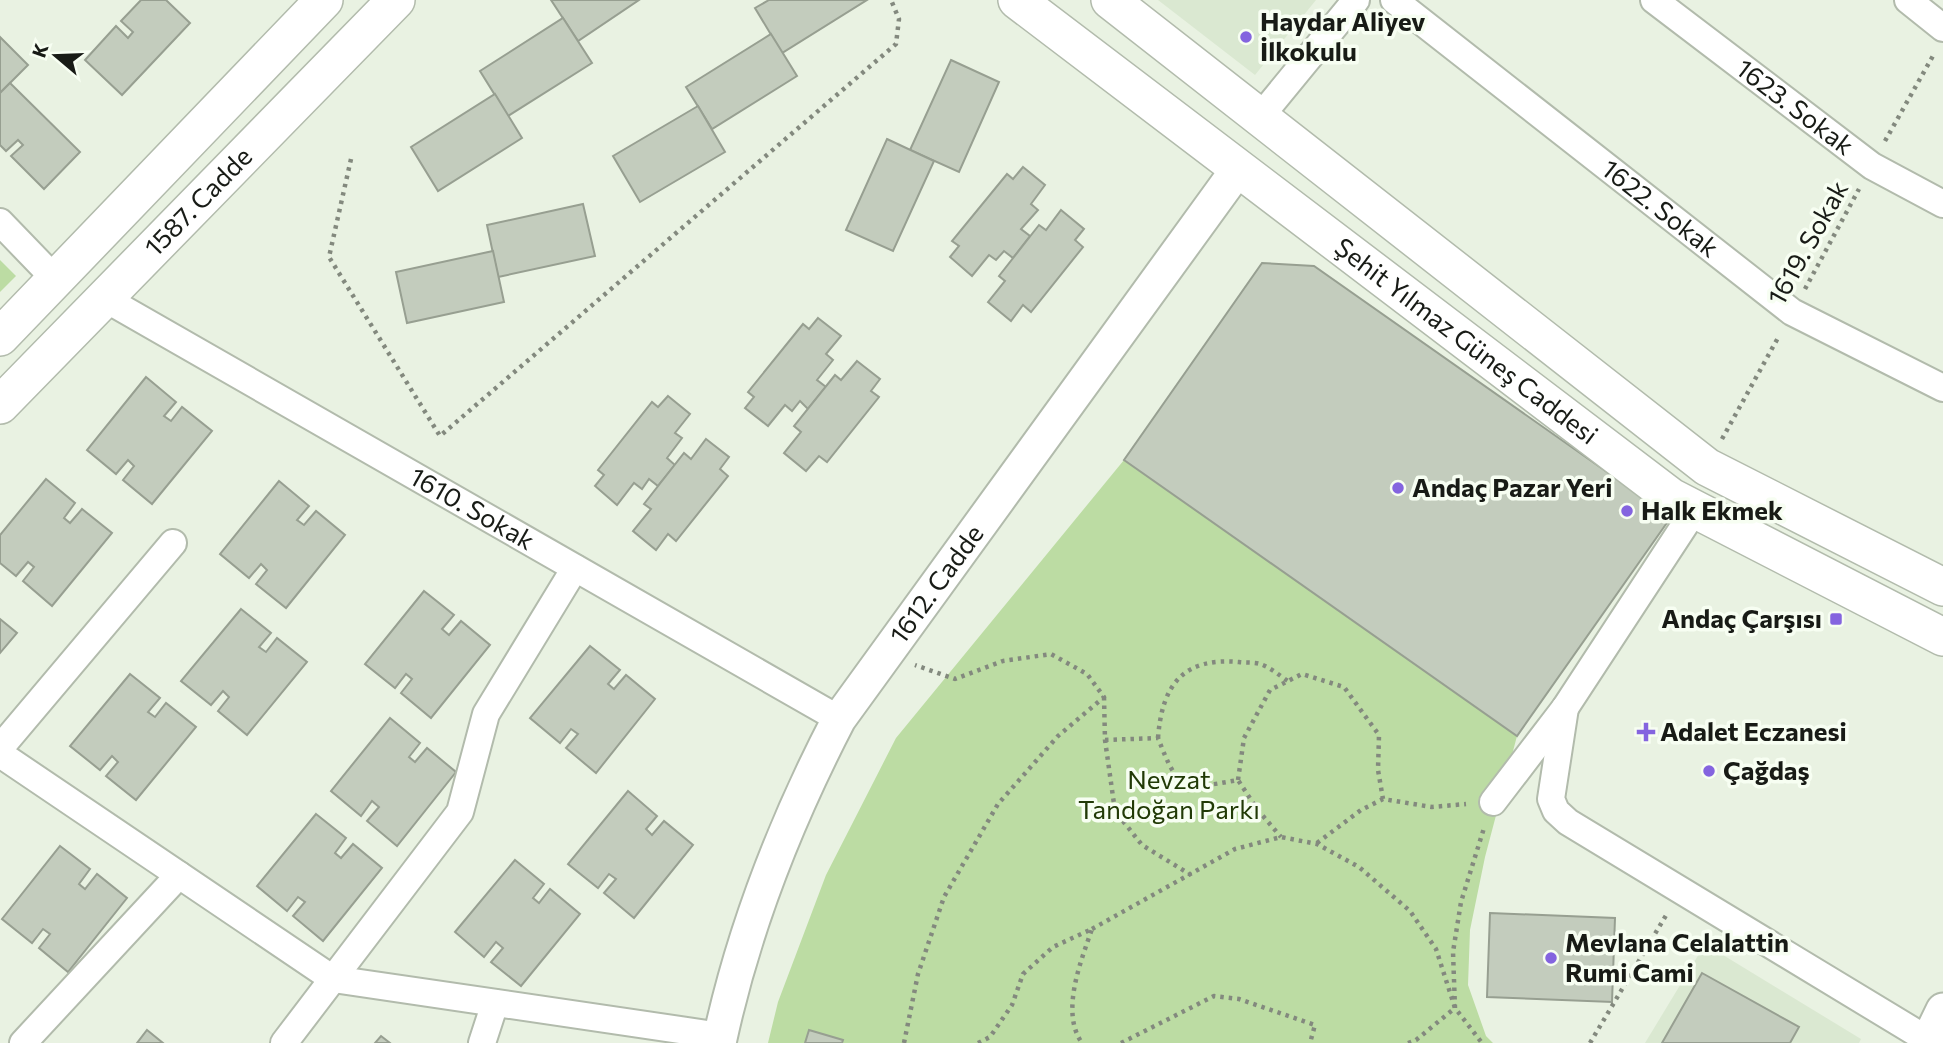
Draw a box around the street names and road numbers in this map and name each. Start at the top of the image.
street label: 1623. Sokak [1731,51,1861,161]
street label: 1587. Cadde [137,140,258,262]
street label: 1622. Sokak [1597,152,1725,263]
street label: 1619. Sokak [1760,175,1853,310]
street label: Şehit Yılmaz Güneş Caddesi [1329,230,1604,450]
street label: 1610. Sokak [405,460,540,555]
street label: 1612. Cadde [882,518,989,649]

